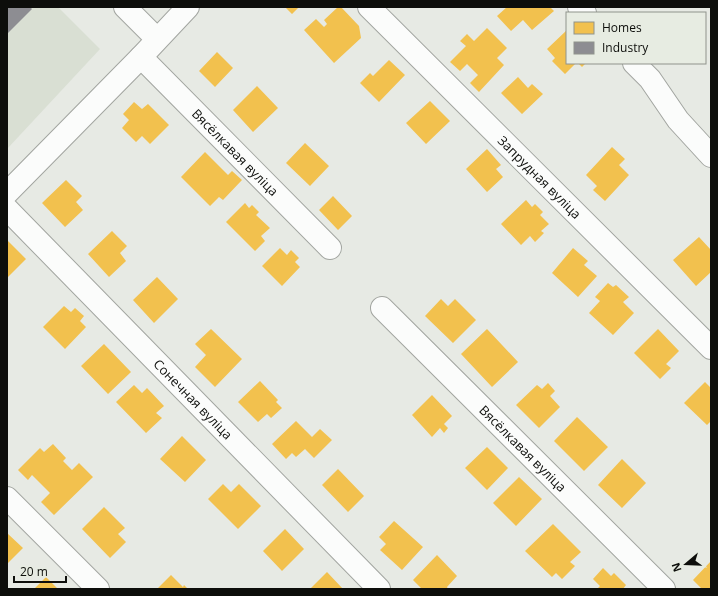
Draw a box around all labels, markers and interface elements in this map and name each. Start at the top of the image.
legend [566,12,706,64]
text: Homes [602,19,642,36]
text: Industry [602,39,649,56]
street label: Вясёлкавая вуліца [188,105,282,200]
street label: Запрудная вуліца [494,132,585,223]
street label: Сонечная вуліца [150,355,236,443]
street label: Вясёлкавая вуліца [476,401,570,496]
north arrow [666,544,706,584]
scale bar [14,558,66,584]
text: N [668,561,685,574]
text: 20 m [20,563,48,580]

